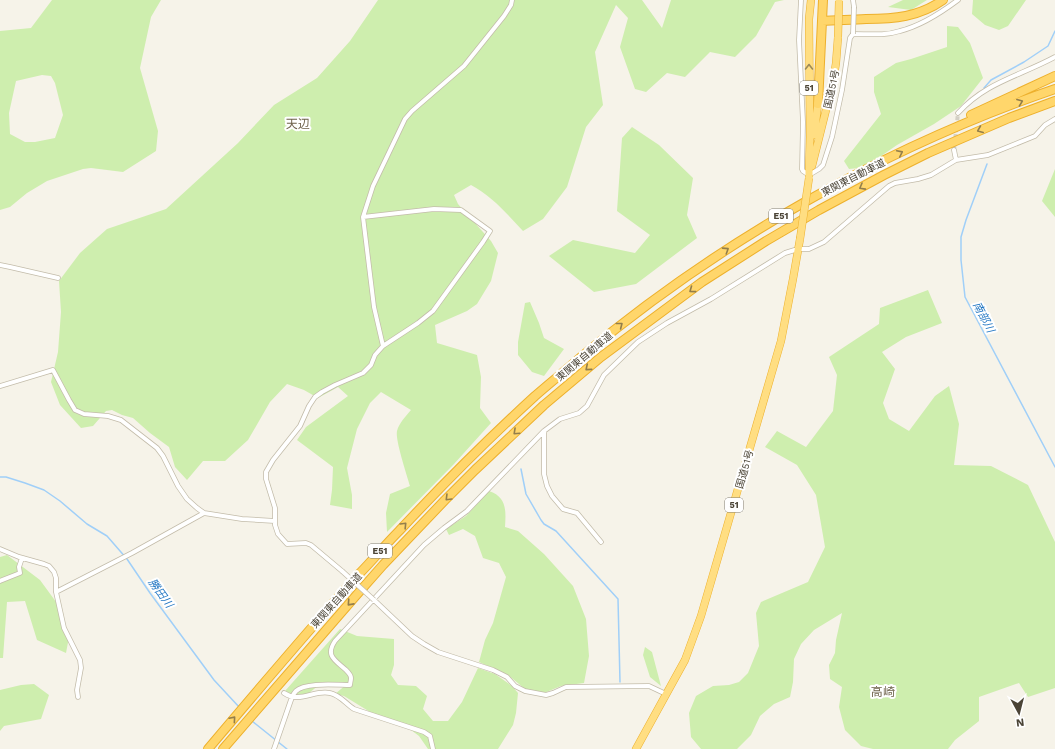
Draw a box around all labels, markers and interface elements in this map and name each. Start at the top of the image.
one-way arrow [805,64,813,70]
street label: 国道51号 [822,69,841,110]
road number: 51 [800,81,818,95]
one-way arrow [1016,98,1023,106]
district label: 天辺 [286,117,310,131]
one-way arrow [976,126,983,134]
one-way arrow [896,150,904,158]
street label: 東関東自動車道 [820,157,887,198]
one-way arrow [859,182,867,189]
road number: E51 [769,209,793,223]
one-way arrow [722,248,729,255]
one-way arrow [689,285,696,292]
water label: 南部川 [970,300,998,336]
one-way arrow [615,323,622,330]
street label: 東関東自動車道 [554,330,615,383]
one-way arrow [585,364,592,371]
one-way arrow [513,427,520,434]
street label: 国道51号 [734,449,755,490]
one-way arrow [445,493,452,500]
road number: 51 [725,498,743,512]
one-way arrow [399,522,407,530]
road number: E51 [368,544,392,558]
street label: 東関東自動車道 [309,571,364,630]
water label: 勝田川 [146,576,176,611]
one-way arrow [347,598,354,606]
district label: 高崎 [871,685,895,699]
north arrow [999,693,1039,733]
text: N [1015,715,1025,729]
one-way arrow [228,717,235,724]

